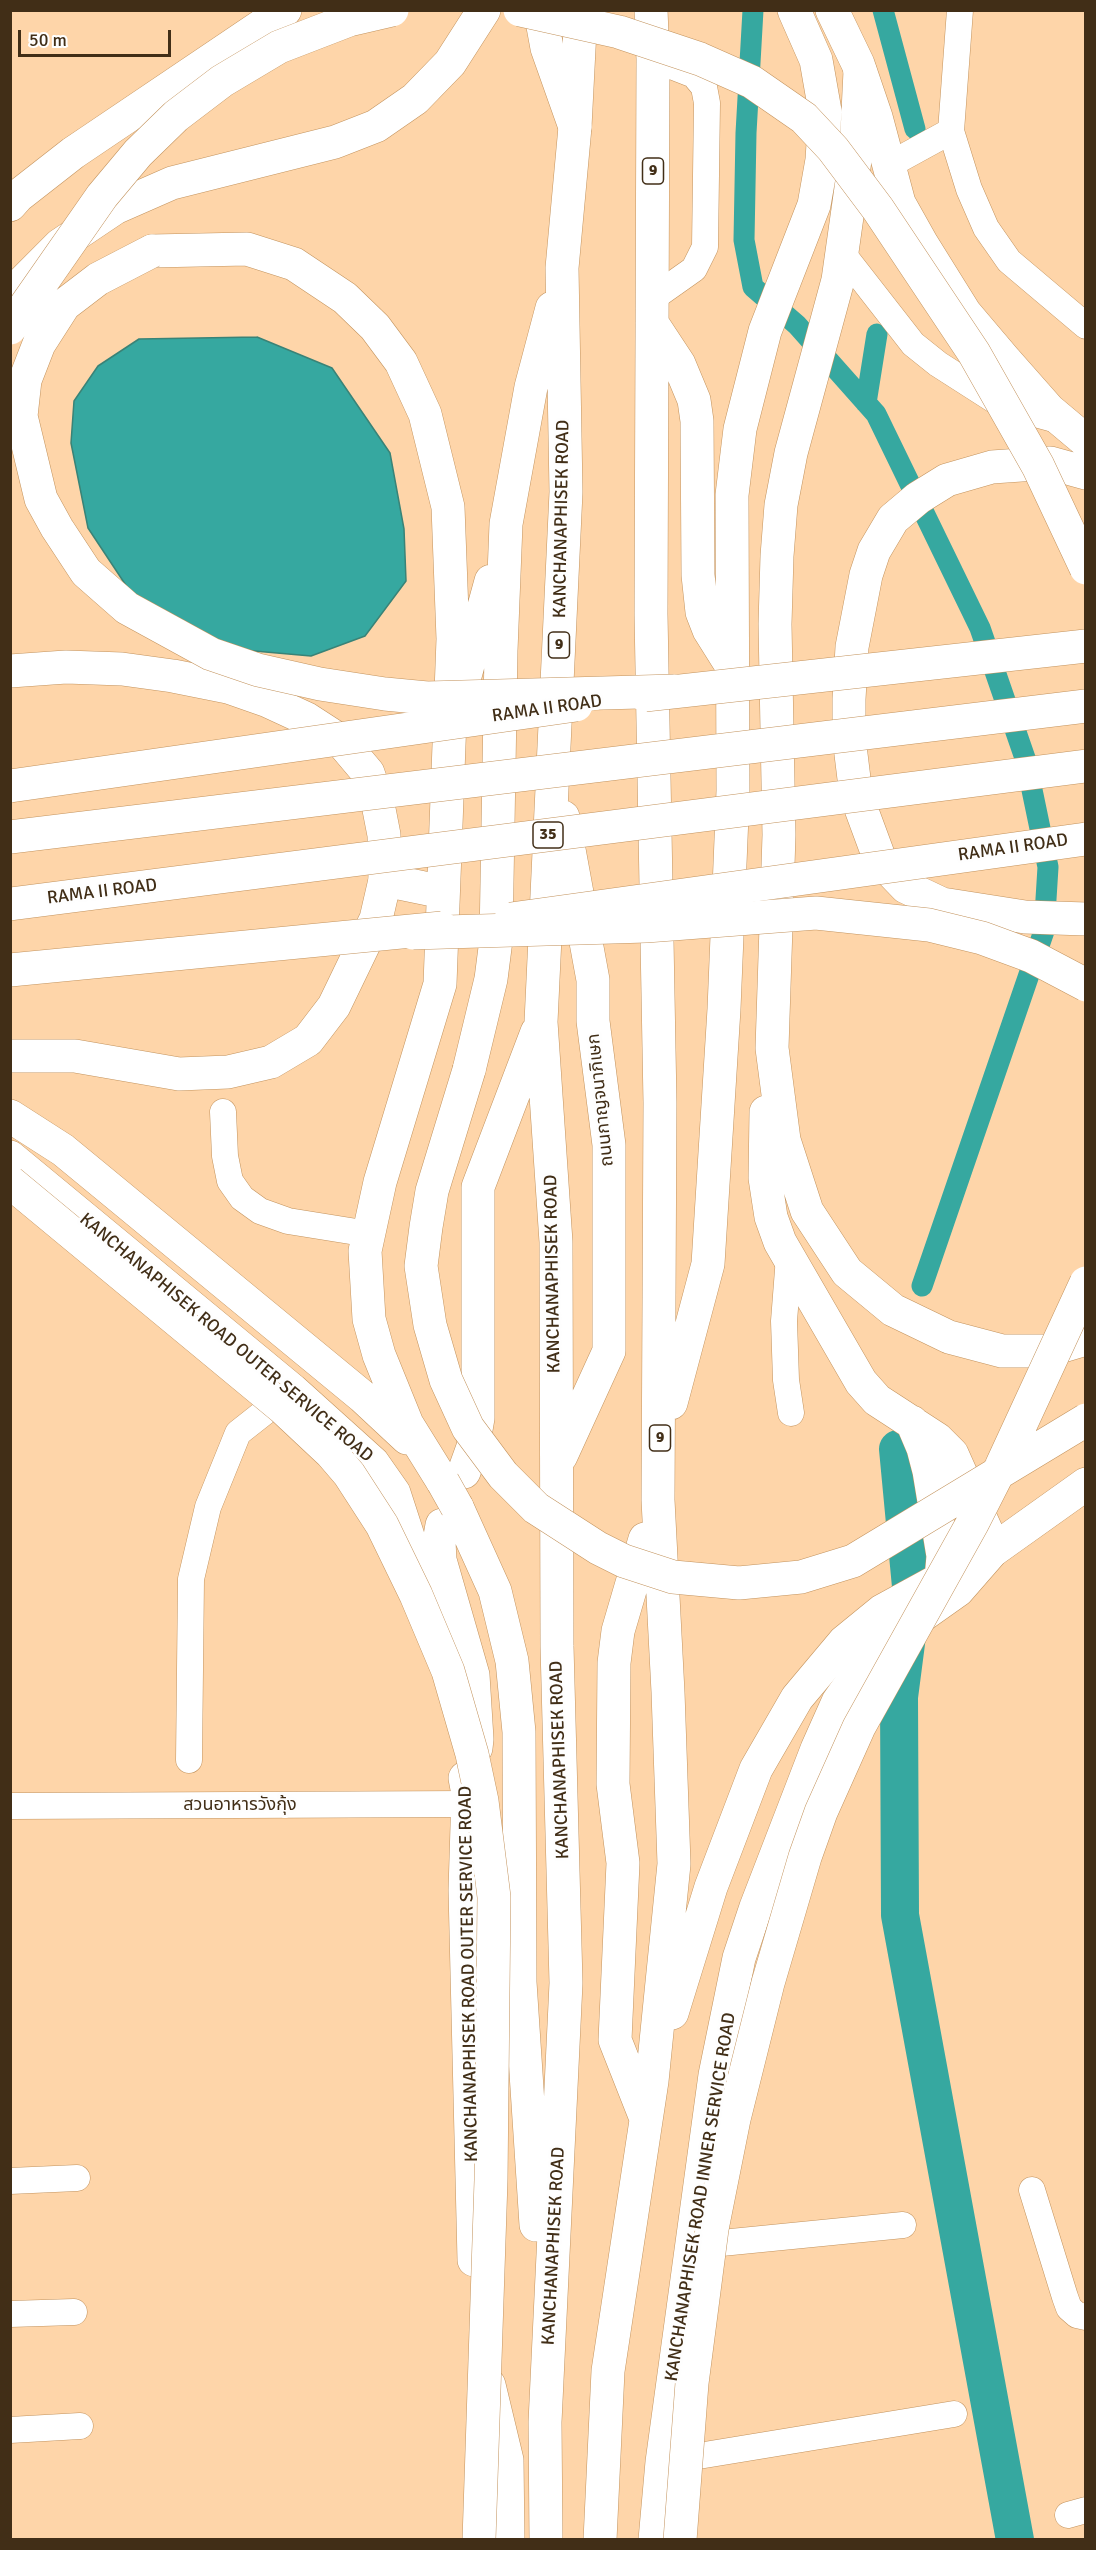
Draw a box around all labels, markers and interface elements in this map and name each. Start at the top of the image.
scale bar [21,18,174,56]
text: 50 m [29,29,67,51]
road number: 9 [642,158,664,184]
street label: KANCHANAPHISEK ROAD [549,420,575,618]
road number: 9 [548,632,570,658]
street label: RAMA II ROAD [491,691,603,727]
road number: 35 [533,822,563,848]
street label: RAMA II ROAD [957,830,1069,866]
street label: RAMA II ROAD [46,875,158,909]
street label: ถนนกาญจนาภิเษก [583,1032,619,1168]
street label: KANCHANAPHISEK ROAD [540,1175,566,1373]
street label: KANCHANAPHISEK ROAD OUTER SERVICE ROAD [75,1209,377,1467]
road number: 9 [650,1425,670,1451]
street label: KANCHANAPHISEK ROAD [546,1660,574,1860]
street label: KANCHANAPHISEK ROAD OUTER SERVICE ROAD [455,1786,483,2162]
street label: สวนอาหารวังกุ้ง [183,1794,297,1816]
street label: KANCHANAPHISEK ROAD INNER SERVICE ROAD [661,2011,741,2383]
street label: KANCHANAPHISEK ROAD [538,2146,570,2346]

